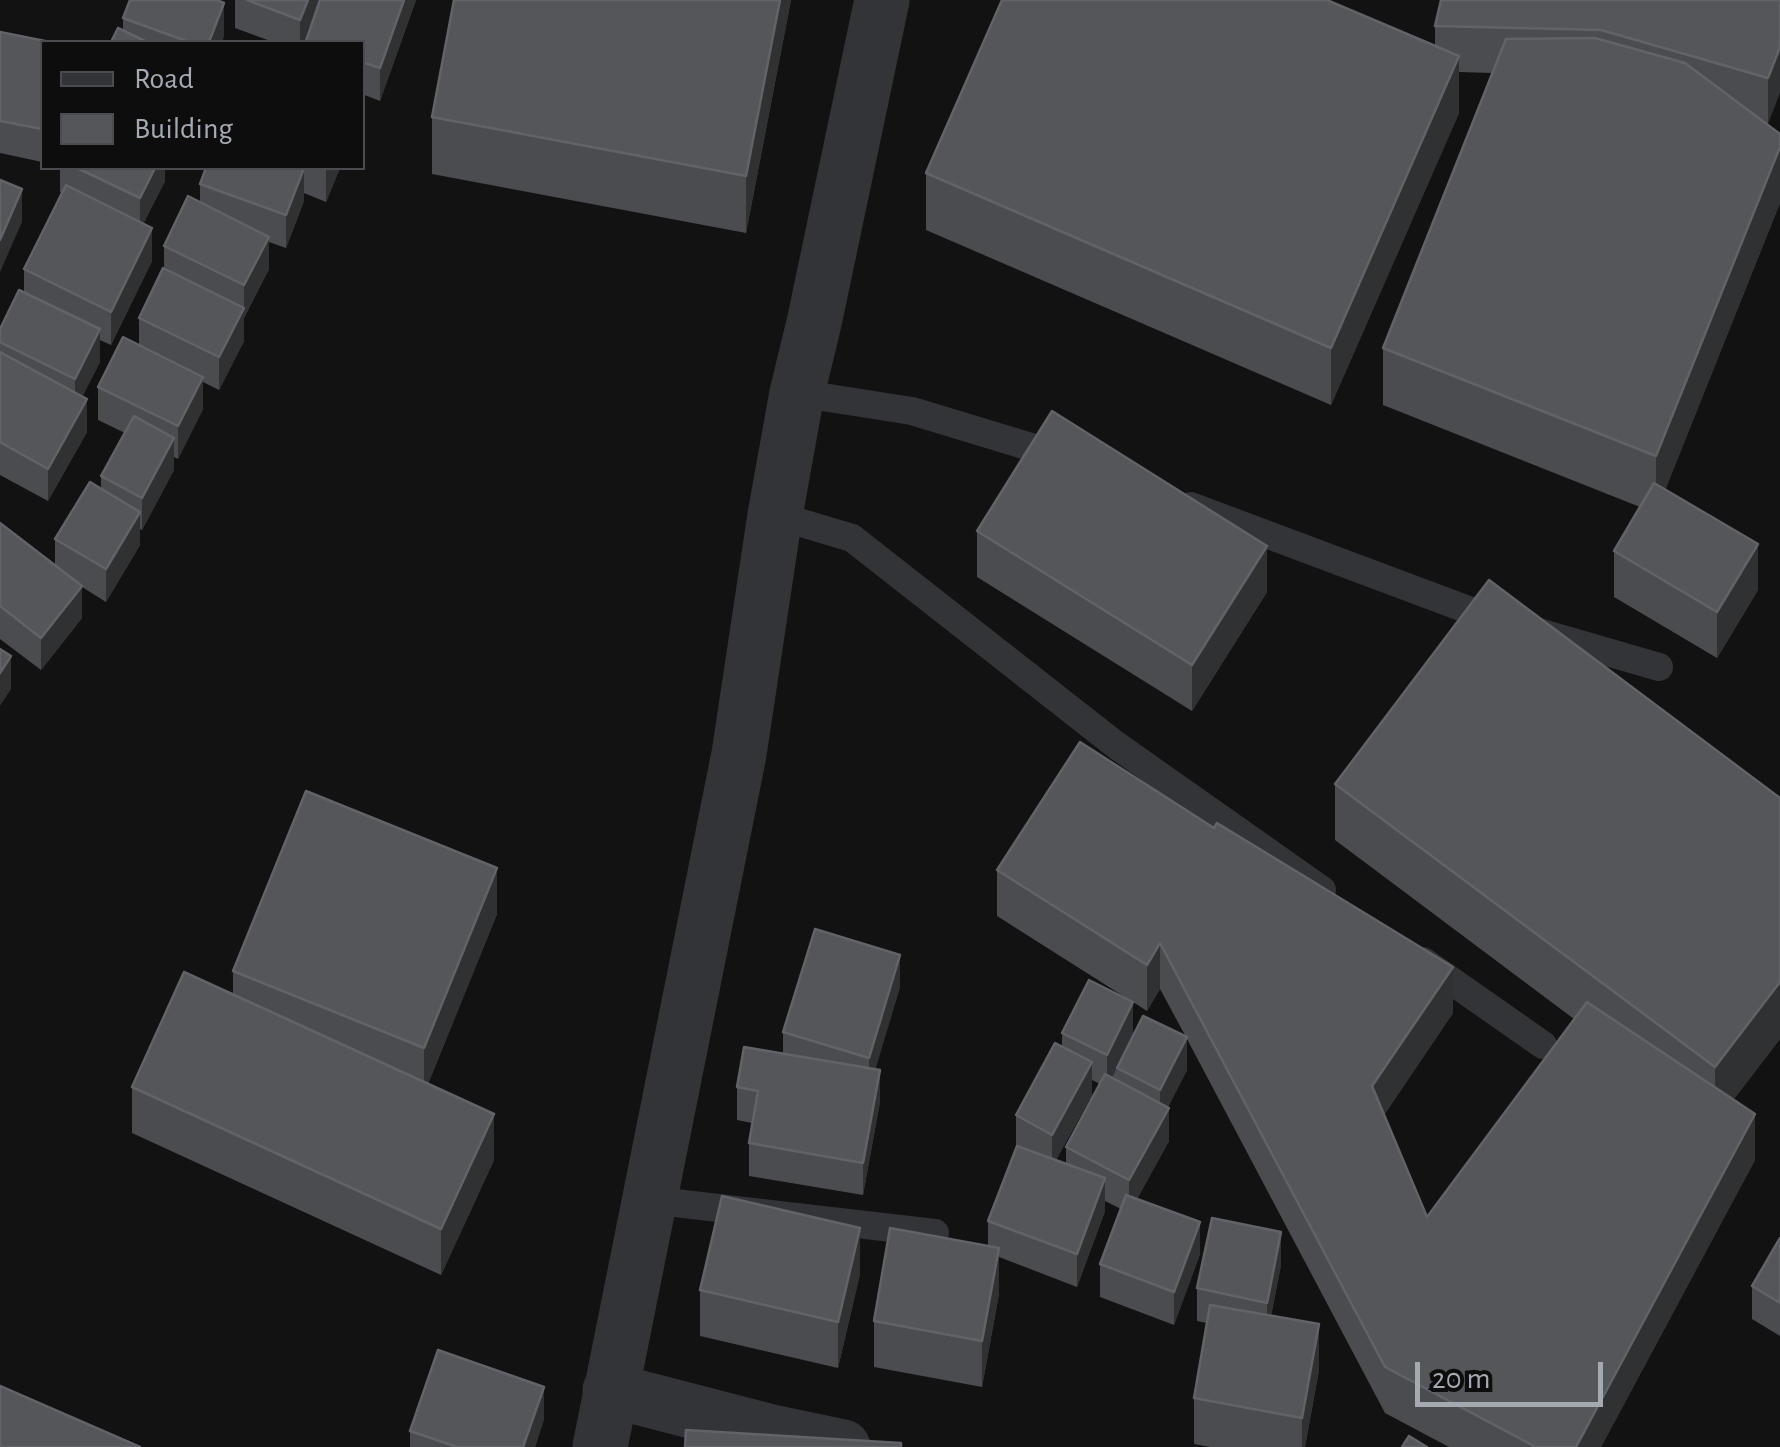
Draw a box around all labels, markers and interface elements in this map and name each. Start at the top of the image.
legend [40,40,365,170]
text: Road [134,64,194,94]
text: Building [134,114,233,144]
scale bar [1420,1342,1608,1404]
text: 20 m [1432,1364,1490,1394]

